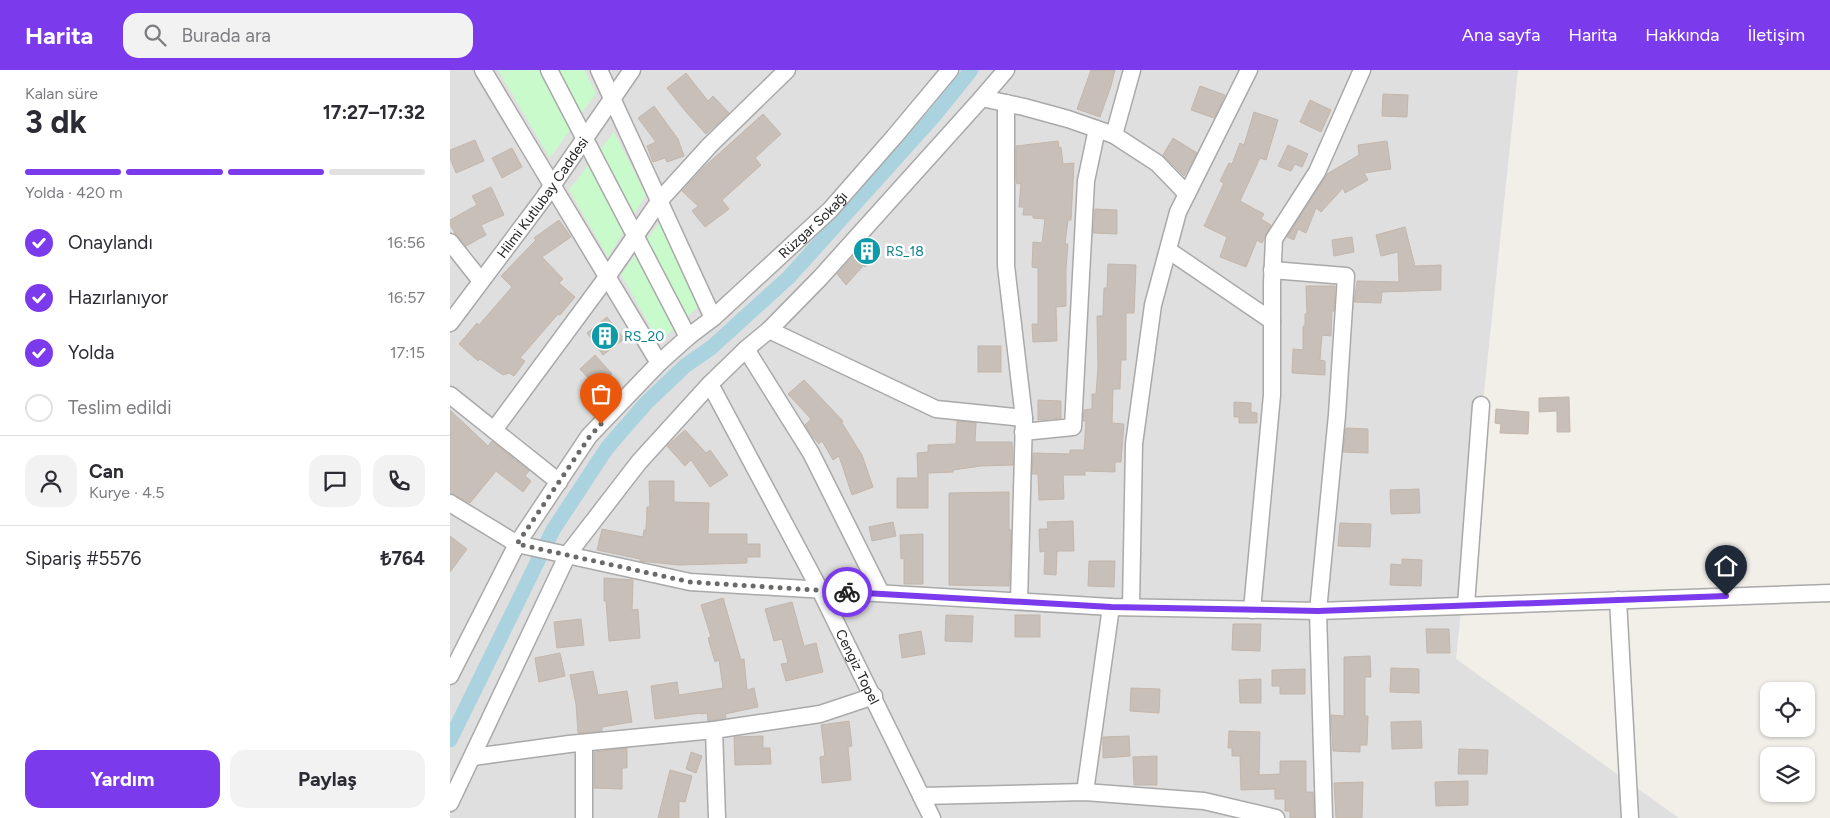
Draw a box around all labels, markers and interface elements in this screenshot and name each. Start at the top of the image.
search box [123,13,473,58]
text: Harita [25,21,93,50]
icon: search [141,21,169,49]
text: Burada ara [181,24,271,47]
text: Ana sayfa [1462,24,1540,46]
text: Harita [1568,24,1617,46]
text: Hakkında [1645,24,1719,46]
text: İletişim [1747,24,1805,46]
text: Kalan süre [25,84,98,103]
text: 17:27–17:32 [323,101,425,124]
text: 3 dk [25,103,87,141]
street label: Hilmi Kutlubay Caddesi [493,134,592,261]
text: Yolda · 420 m [25,183,123,202]
street label: Rüzgar Sokağı [775,188,851,262]
icon: check [25,229,53,257]
text: Onaylandı [68,231,153,254]
text: 16:56 [387,233,425,252]
building icon: RS_18 [852,236,882,266]
place label: RS_18 [886,243,924,260]
icon: check [25,284,53,312]
text: Hazırlanıyor [68,286,168,309]
text: 16:57 [387,288,425,307]
building icon: RS_20 [590,321,620,351]
place label: RS_20 [624,328,664,345]
icon: check [25,339,53,367]
text: Yolda [68,341,114,364]
text: 17:15 [390,343,425,362]
pin [580,373,622,424]
icon: bag [587,380,615,408]
text: Teslim edildi [68,396,172,419]
button: person [25,455,77,507]
button: chat [309,455,361,507]
button: phone [373,455,425,507]
text: Can [89,460,124,483]
text: Kurye · 4.5 [89,483,164,502]
pin [1705,545,1747,596]
text: Sipariş #5576 [25,547,141,570]
text: ₺764 [381,547,425,570]
icon: home [1712,552,1740,580]
courier [822,567,872,617]
icon: bike [833,578,861,606]
street label: Cengiz Topel [832,626,883,707]
map controls [1760,682,1815,802]
button: locate [1760,682,1815,737]
button: layers [1760,747,1815,802]
button: Yardım [25,750,220,808]
button: Paylaş [230,750,425,808]

